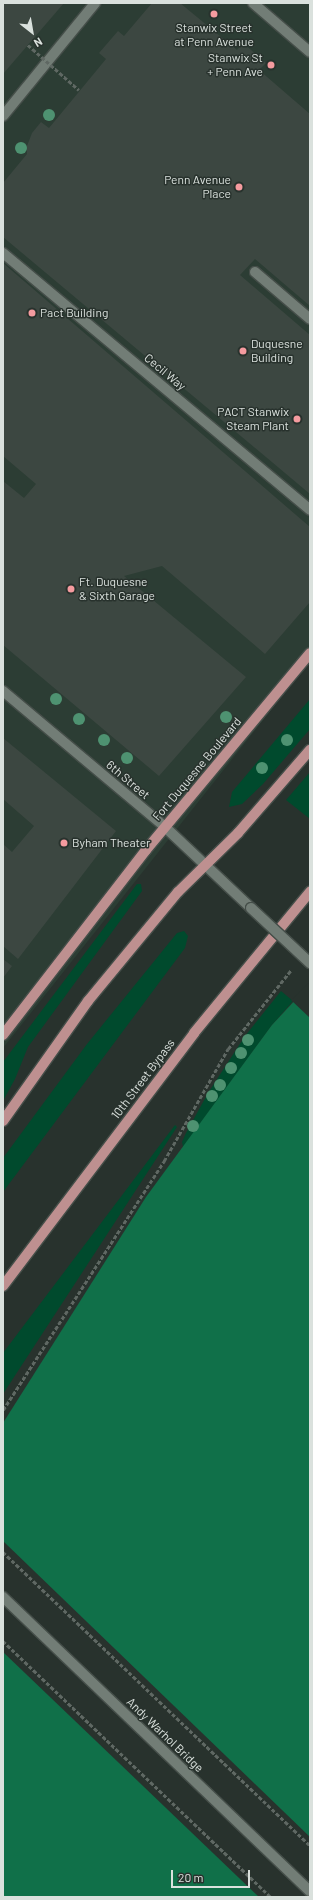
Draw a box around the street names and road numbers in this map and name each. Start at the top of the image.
street label: Cecil Way [141,351,189,393]
street label: Fort Duquesne Boulevard [150,714,244,824]
street label: 6th Street [103,758,153,802]
street label: 10th Street Bypass [108,1036,178,1122]
street label: Andy Warhol Bridge [124,1695,206,1775]

